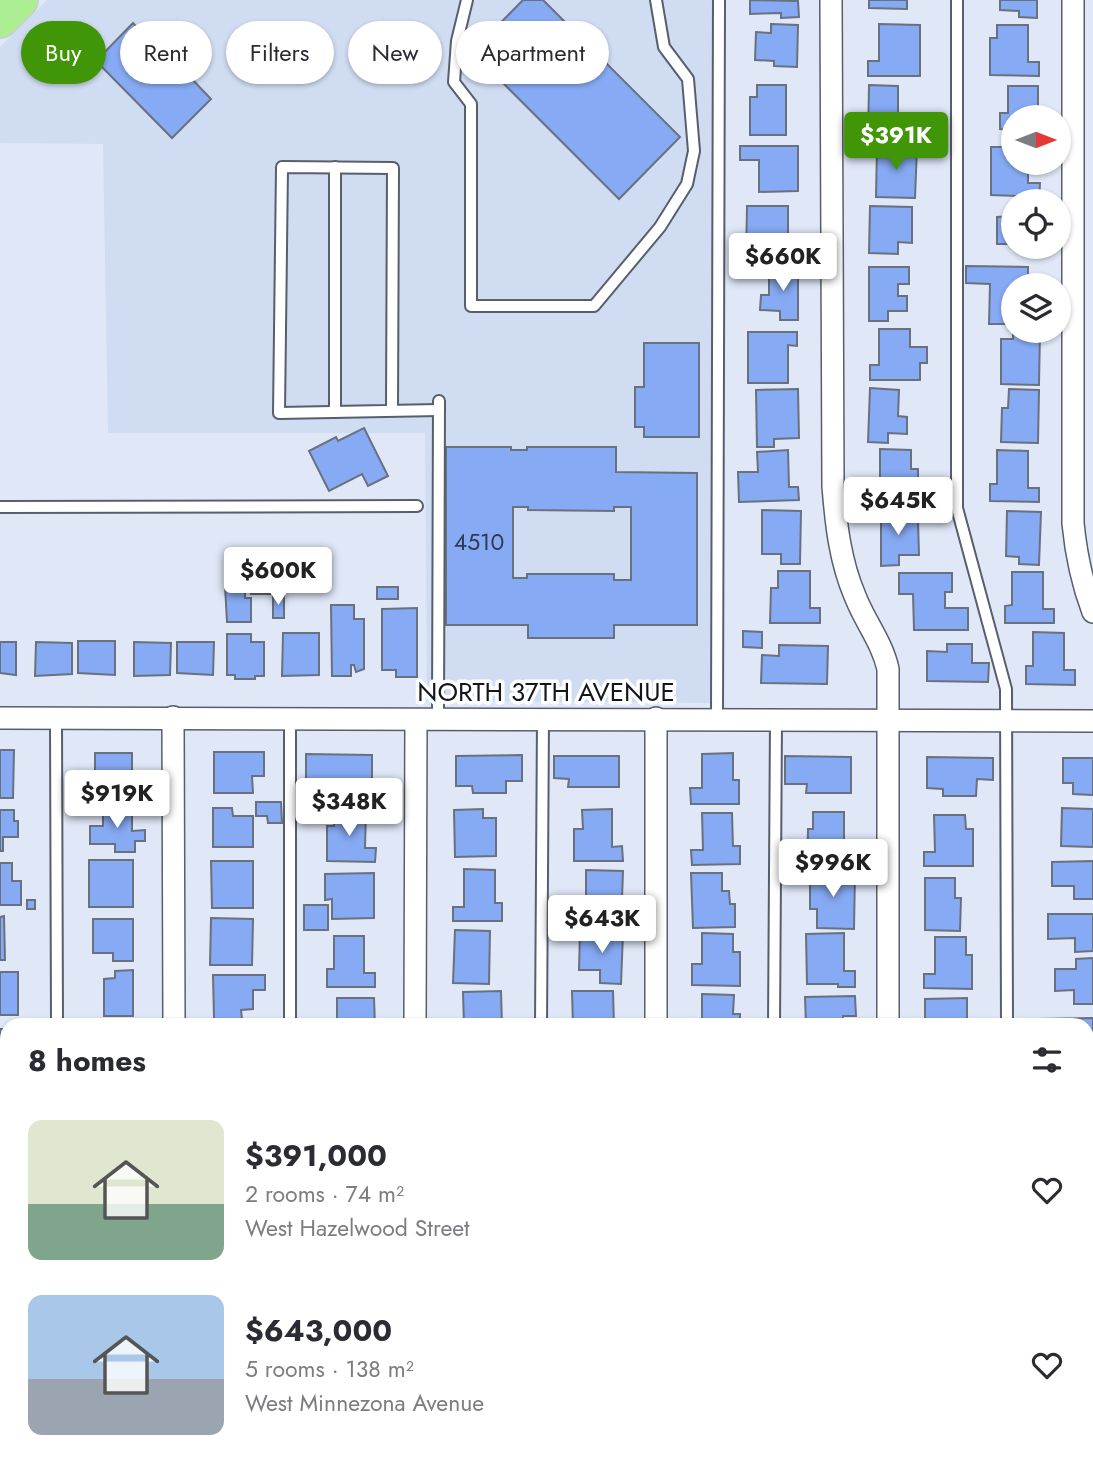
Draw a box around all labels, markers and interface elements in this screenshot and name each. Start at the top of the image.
chip: Buy [21,21,106,84]
chip: Rent [120,21,212,84]
chip: Filters [226,21,334,84]
chip: New [348,21,442,84]
chip: Apartment [456,21,609,84]
north arrow [1001,105,1071,175]
map controls [1001,105,1071,343]
pin: $391K [847,113,945,172]
text: $391K [860,118,932,152]
button: locate [1001,189,1071,259]
pin: $660K [734,233,832,293]
text: $660K [745,239,821,273]
button: layers [1001,273,1071,343]
pin: $645K [849,477,947,537]
text: $645K [860,483,936,517]
house number: 4510 [454,525,504,559]
pin: $600K [229,548,327,607]
text: $600K [240,553,316,587]
street label: NORTH 37TH AVENUE [417,673,675,711]
pin: $919K [68,770,166,830]
text: $919K [81,776,153,810]
pin: $348K [300,778,398,838]
text: $348K [311,784,387,818]
pin: $996K [784,839,882,899]
text: $996K [795,845,871,879]
pin: $643K [553,895,651,955]
text: $643K [564,901,640,935]
text: 8 homes [28,1039,146,1082]
icon: filters [1028,1041,1066,1079]
text: $391,000 [245,1134,387,1177]
icon: home [84,1148,168,1232]
icon: heart [1028,1171,1066,1209]
text: 2 rooms · 74 m² [245,1177,404,1211]
text: West Hazelwood Street [245,1211,470,1245]
text: $643,000 [245,1309,392,1352]
icon: home [84,1323,168,1407]
icon: heart [1028,1346,1066,1384]
text: 5 rooms · 138 m² [245,1352,414,1386]
text: West Minnezona Avenue [245,1386,484,1420]

